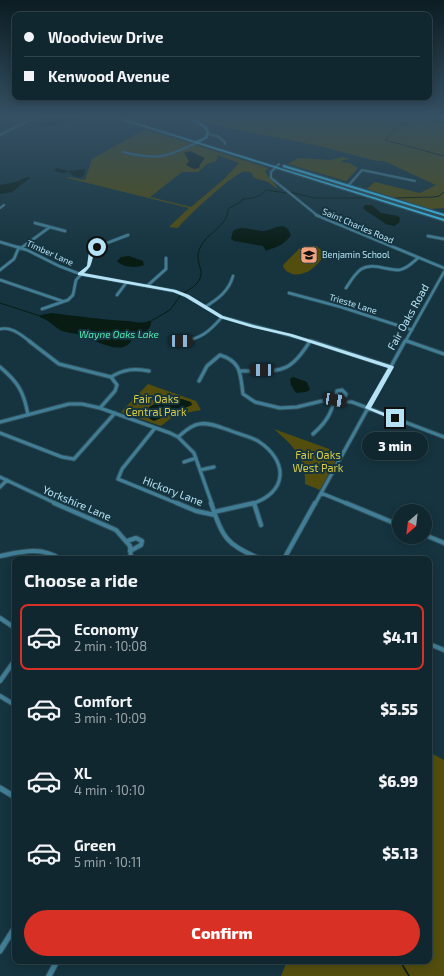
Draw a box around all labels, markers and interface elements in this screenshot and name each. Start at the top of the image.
text: Woodview Drive [48,28,163,46]
text: Kenwood Avenue [48,67,170,85]
street label: Saint Charles Road [321,206,396,246]
street label: Timber Lane [25,237,76,268]
route start [88,238,106,256]
school or university icon: Benjamin School [299,245,319,265]
place label: Benjamin School [322,249,390,260]
street label: Fair Oaks Road [384,281,431,352]
street label: Trieste Lane [328,291,379,316]
water label: Wayne Oaks Lake [79,328,160,341]
car [169,335,193,347]
car [250,364,274,376]
park label: Fair Oaks Central Park [125,392,187,418]
car [322,392,348,408]
route end [386,409,404,427]
callout: 3 min [362,432,428,460]
text: 3 min [378,438,412,454]
park label: Fair Oaks West Park [293,448,344,474]
street label: Hickory Lane [141,473,205,508]
street label: Yorkshire Lane [41,482,113,523]
north arrow [392,504,432,544]
map controls [392,504,432,544]
text: Choose a ride [24,569,138,591]
icon: car [26,619,62,655]
text: Economy [74,620,139,638]
text: $4.11 [383,628,418,646]
text: 2 min · 10:08 [74,638,147,654]
icon: car [26,691,62,727]
text: Comfort [74,692,132,710]
text: $5.55 [380,700,418,718]
text: 3 min · 10:09 [74,710,147,726]
icon: car [26,763,62,799]
text: XL [74,764,92,782]
text: $6.99 [378,772,418,790]
text: 4 min · 10:10 [74,782,145,798]
icon: car [26,835,62,871]
text: Green [74,836,116,854]
text: $5.13 [382,844,418,862]
text: 5 min · 10:11 [74,854,141,870]
button: Confirm [24,910,420,956]

